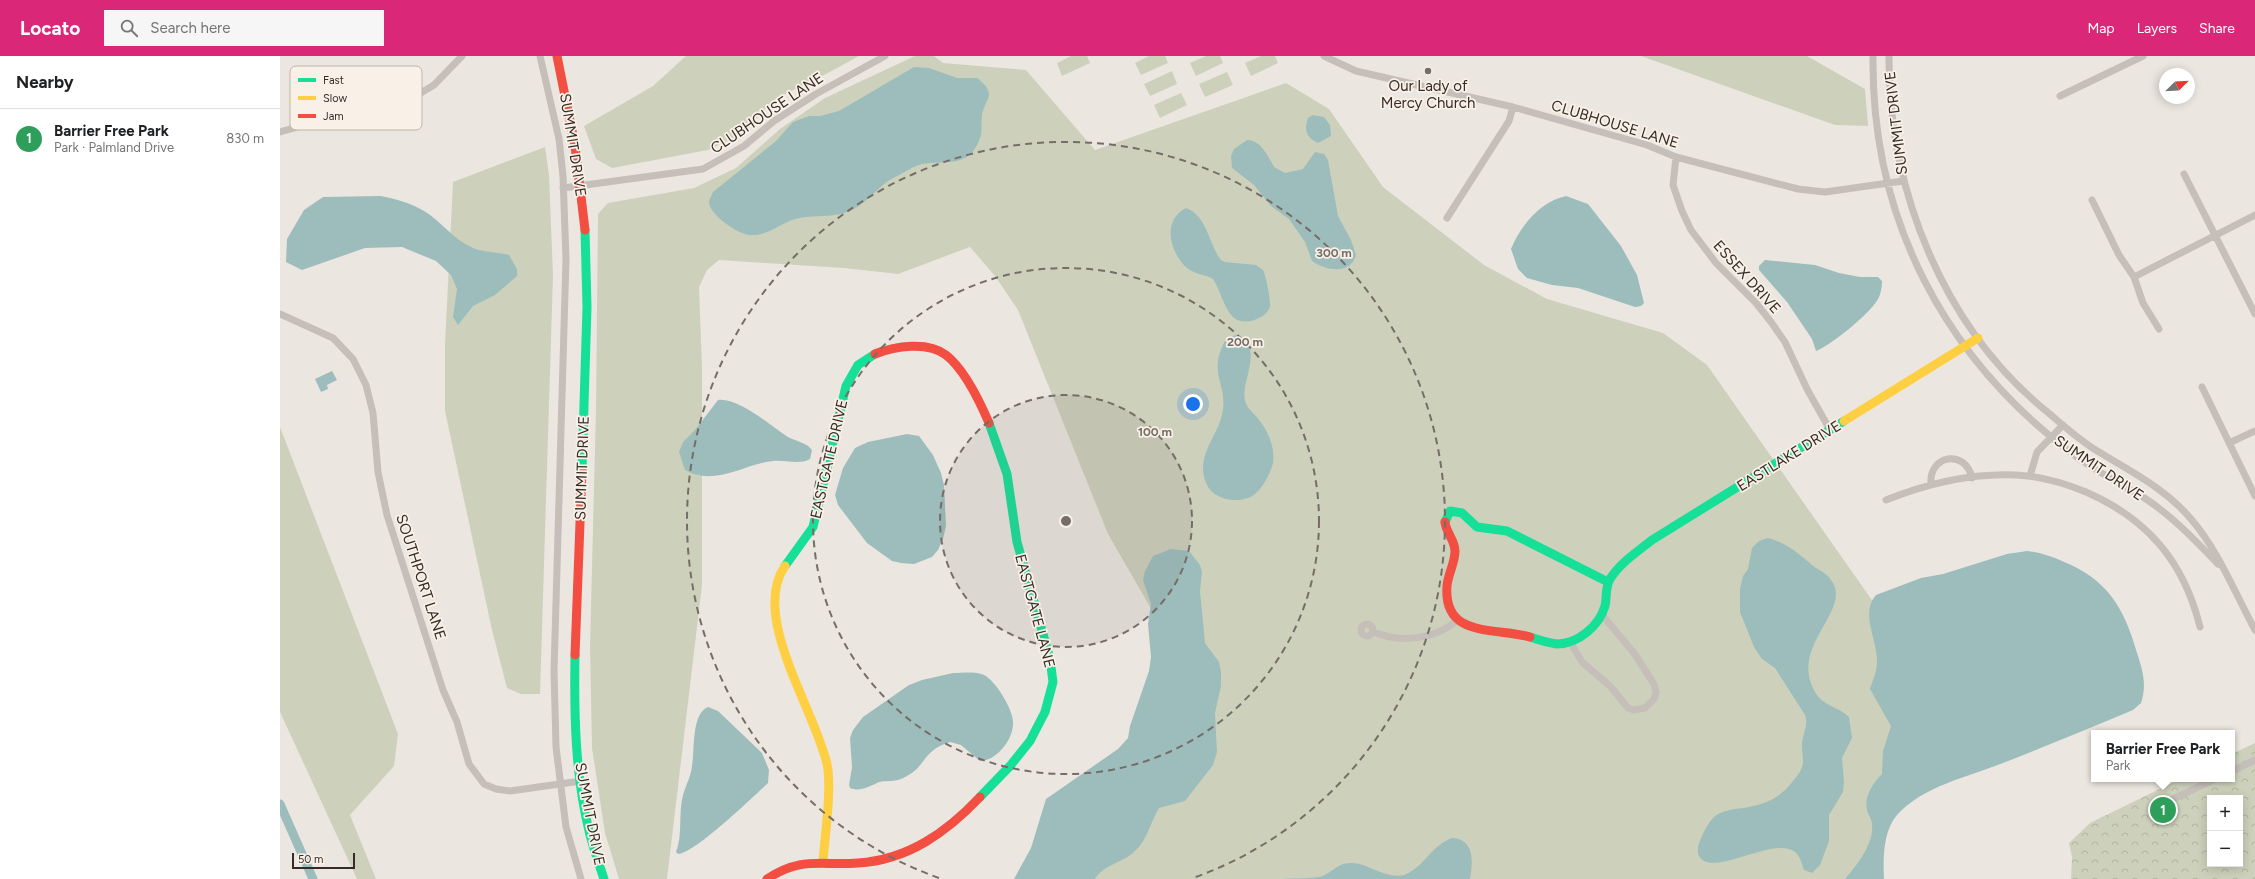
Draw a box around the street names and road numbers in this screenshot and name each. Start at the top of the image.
street label: CLUBHOUSE LANE [707,69,827,157]
street label: SUMMIT DRIVE [1881,70,1911,176]
street label: SUMMIT DRIVE [556,92,590,198]
street label: CLUBHOUSE LANE [1549,96,1681,152]
street label: ESSEX DRIVE [1709,237,1785,317]
street label: EASTGATE DRIVE [807,398,851,520]
street label: SUMMIT DRIVE [571,416,593,520]
street label: EASTLAKE DRIVE [1734,417,1844,495]
street label: SUMMIT DRIVE [2051,431,2147,505]
street label: SOUTHPORT LANE [392,512,450,642]
street label: EASTGATE LANE [1011,552,1059,670]
street label: SUMMIT DRIVE [571,761,609,867]

